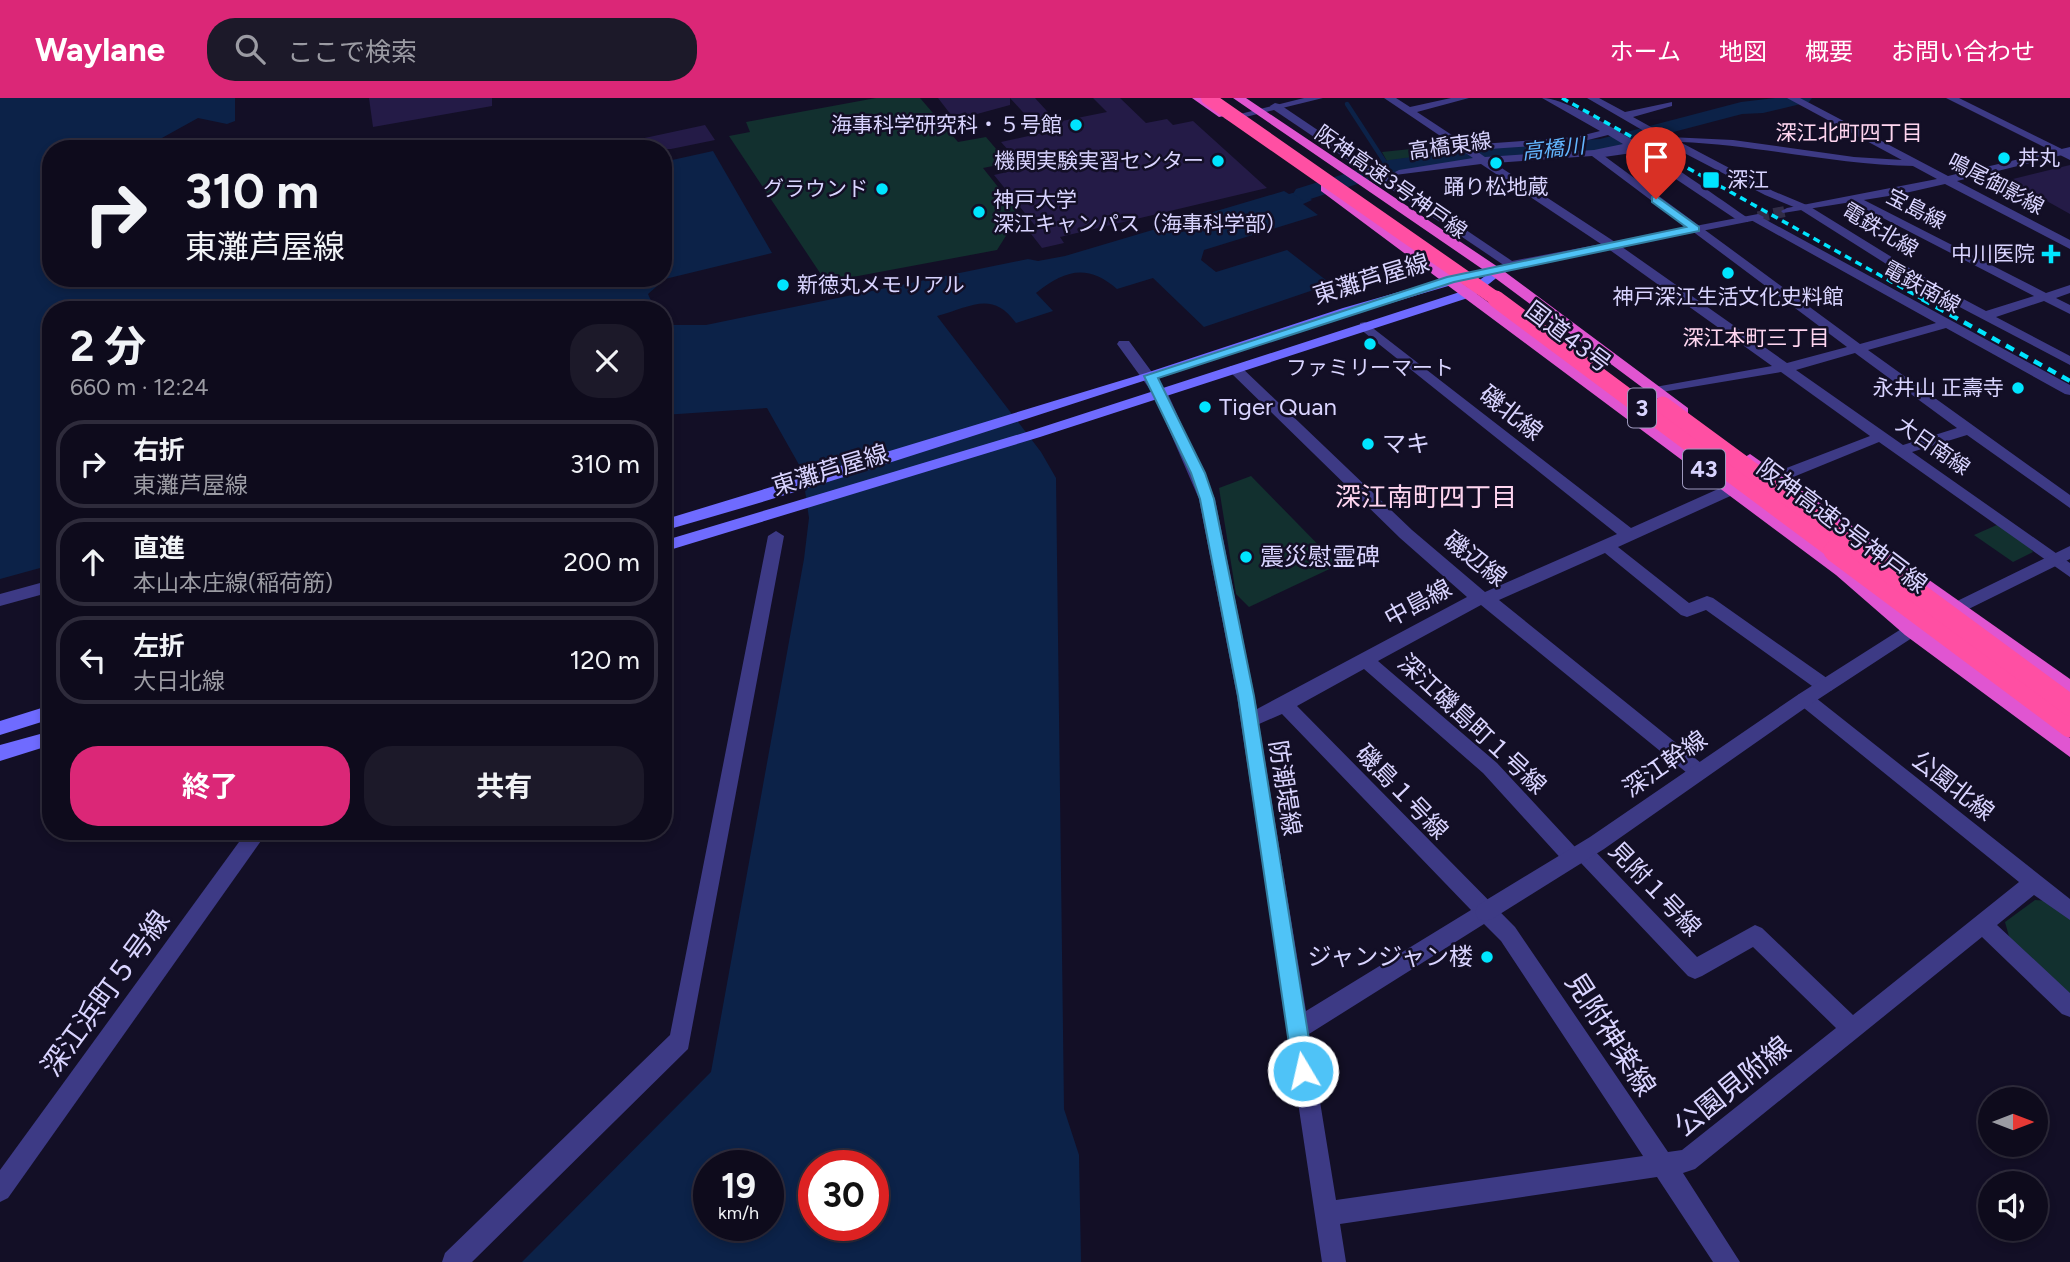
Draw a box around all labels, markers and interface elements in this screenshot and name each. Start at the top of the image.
search box [207,18,697,81]
text: Waylane [35,30,165,69]
icon: search [231,30,269,68]
text: ここで検索 [287,36,417,68]
text: ホーム [1610,37,1681,66]
text: 地図 [1719,37,1767,66]
text: 概要 [1805,37,1853,66]
text: お問い合わせ [1891,37,2035,66]
place label: 海事科学研究科・５号館 [831,112,1062,137]
marker: 海事科学研究科・５号館 [1068,117,1084,133]
street label: 阪神高速3号神戸線 [1311,120,1472,243]
district label: 深江北町四丁目 [1776,120,1923,145]
street label: 高橋東線 [1407,127,1493,164]
pin [1626,127,1686,199]
water label: 高橋川 [1520,133,1588,164]
icon: arrive [1637,138,1675,176]
place label: 丼丸 [2018,145,2060,170]
place label: 機関実験実習センター [994,148,1204,173]
street label: 鳴尾御影線 [1944,148,2048,219]
marker: 丼丸 [1996,150,2012,166]
marker: 機関実験実習センター [1210,153,1226,169]
marker: 踊り松地蔵 [1488,155,1504,171]
text: 310 m [185,161,319,220]
place label: 深江 [1727,167,1769,192]
icon: right [70,168,161,259]
marker: 深江 [1701,170,1721,190]
place label: 踊り松地蔵 [1444,174,1549,199]
place label: グラウンド [763,176,868,201]
marker: グラウンド [874,181,890,197]
street label: 宝島線 [1882,183,1950,234]
place label: 神戸大学 深江キャンパス（海事科学部） [993,187,1287,236]
street label: 電鉄北線 [1838,197,1923,262]
marker: 神戸大学 深江キャンパス（海事科学部） [971,204,987,220]
text: 東灘芦屋線 [185,228,345,266]
place label: 中川医院 [1951,241,2035,266]
marker: 中川医院 [2041,244,2061,264]
street label: 東灘芦屋線 [1309,247,1432,310]
street label: 電鉄南線 [1879,255,1965,318]
marker: 神戸深江生活文化史料館 [1720,265,1736,281]
place label: 新徳丸メモリアル [797,272,965,297]
marker: 新徳丸メモリアル [775,277,791,293]
place label: 神戸深江生活文化史料館 [1613,284,1844,309]
street label: 国道43号 [1520,295,1617,378]
text: 2 分 [70,321,146,372]
button: close [570,324,644,398]
district label: 深江本町三丁目 [1683,325,1830,350]
marker: ファミリーマート [1362,336,1378,352]
place label: ファミリーマート [1286,355,1454,380]
text: 660 m · 12:24 [70,373,209,401]
place label: 永井山 正壽寺 [1873,375,2004,400]
street label: 磯北線 [1474,379,1549,446]
marker: 永井山 正壽寺 [2010,380,2026,396]
road number: 3 [1628,388,1656,428]
place label: Tiger Quan [1219,392,1337,421]
marker: Tiger Quan [1197,399,1213,415]
street label: 大日南線 [1892,411,1975,480]
place label: マキ [1382,429,1430,458]
text: 右折 [133,434,185,466]
marker: マキ [1360,436,1376,452]
street label: 東灘芦屋線 [768,438,891,501]
icon: right [74,445,112,483]
text: 310 m [570,448,640,480]
road number: 43 [1683,450,1725,488]
street label: 阪神高速3号神戸線 [1752,452,1933,599]
text: 東灘芦屋線 [133,471,248,499]
district label: 深江南町四丁目 [1335,481,1517,513]
street label: 磯辺線 [1438,525,1513,592]
text: 直進 [133,532,185,564]
place label: 震災慰霊碑 [1260,542,1380,571]
icon: ahead [74,543,112,581]
text: 200 m [564,546,640,578]
marker: 震災慰霊碑 [1238,549,1254,565]
text: 本山本庄線(稲荷筋) [133,569,333,597]
street label: 中島線 [1379,573,1456,632]
text: 左折 [133,630,185,662]
icon: left [74,641,112,679]
text: 120 m [570,644,640,676]
street label: 深江磯島町１号線 [1392,648,1552,800]
text: 大日北線 [133,667,225,695]
street label: 深江幹線 [1617,724,1712,803]
street label: 防潮堤線 [1264,738,1307,838]
street label: 磯島１号線 [1350,738,1454,845]
street label: 公園北線 [1907,745,2000,827]
button: 終了 [70,746,350,826]
button: 共有 [364,746,644,826]
street label: 見附１号線 [1603,835,1707,942]
street label: 深江浜町５号線 [34,904,176,1082]
place label: ジャンジャン楼 [1307,942,1473,971]
marker: ジャンジャン楼 [1479,949,1495,965]
street label: 見附神楽線 [1559,966,1663,1102]
street label: 公園見附線 [1667,1029,1797,1143]
position arrow [1266,1034,1340,1108]
north arrow [1978,1087,2048,1157]
map controls [1978,1087,2048,1241]
speed limit sign: 30 [798,1150,889,1241]
text: 19 [721,1165,756,1207]
button: sound [1978,1171,2048,1241]
text: km/h [718,1202,759,1224]

